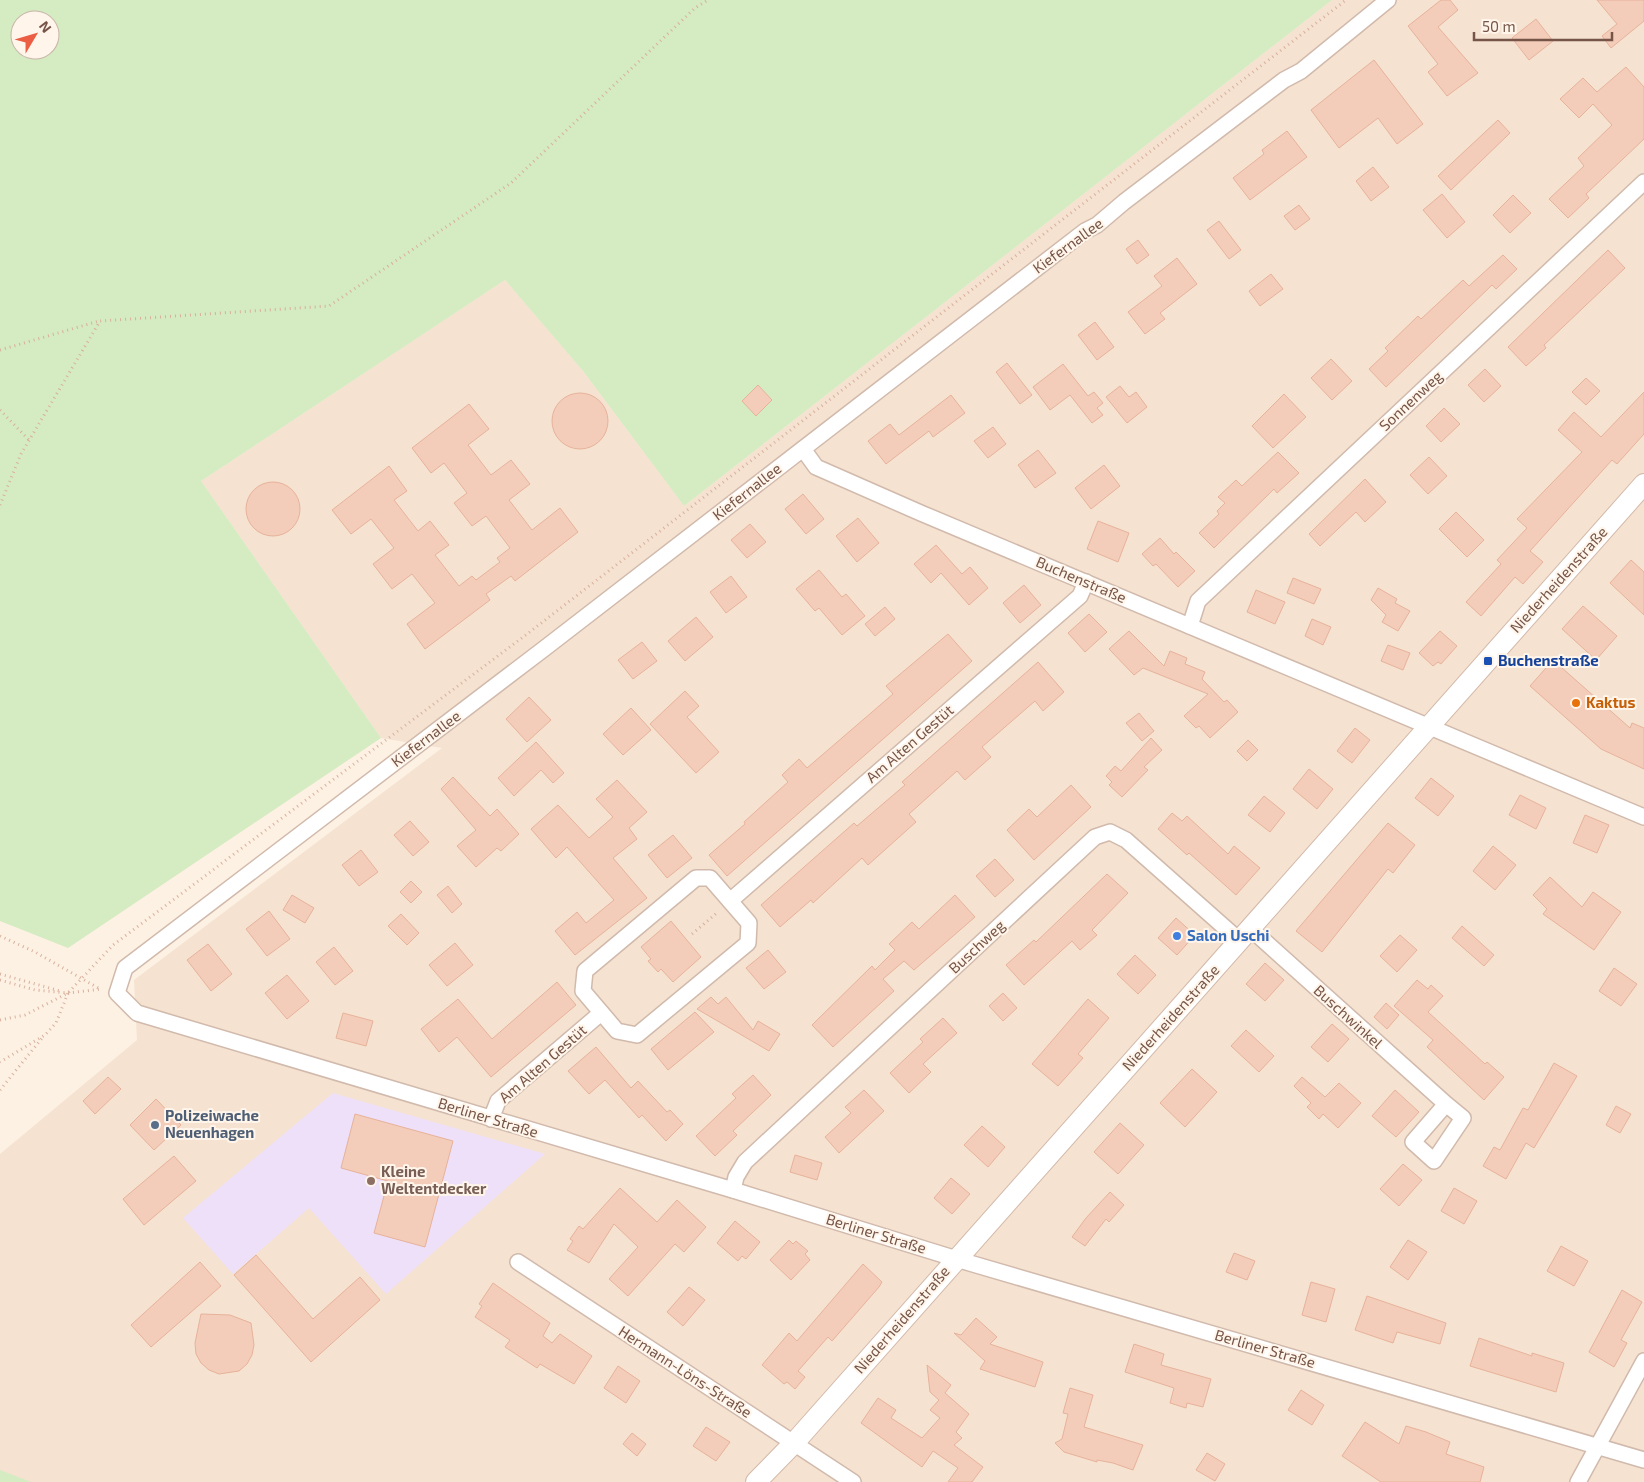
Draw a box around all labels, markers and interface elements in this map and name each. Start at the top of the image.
north arrow [10,10,60,60]
scale bar [1474,10,1612,42]
text: N [36,17,55,36]
text: 50 m [1482,17,1516,35]
street label: Kiefernallee [1029,214,1106,277]
street label: Sonnenweg [1375,366,1446,434]
street label: Kiefernallee [708,459,784,524]
street label: Niederheidenstraße [1506,523,1611,636]
street label: Buchenstraße [1033,552,1129,606]
place label: Buchenstraße [1498,651,1599,669]
marker: Buchenstraße [1482,655,1494,667]
place label: Kaktus [1586,693,1635,711]
marker: Kaktus [1570,697,1582,709]
street label: Am Alten Gestüt [862,700,957,786]
street label: Kiefernallee [387,706,464,770]
street label: Buschweg [944,915,1009,977]
place label: Salon Uschi [1187,926,1269,944]
marker: Salon Uschi [1171,930,1183,942]
street label: Niederheidenstraße [1118,961,1223,1074]
street label: Buschwinkel [1311,981,1387,1052]
street label: Am Alten Gestüt [495,1020,590,1106]
street label: Berliner Straße [436,1093,541,1141]
place label: Polizeiwache Neuenhagen [165,1106,259,1141]
marker: Polizeiwache Neuenhagen [149,1119,161,1131]
place label: Kleine Weltentdecker [381,1162,487,1197]
marker: Kleine Weltentdecker [365,1175,377,1187]
street label: Berliner Straße [824,1209,929,1257]
street label: Niederheidenstraße [850,1262,953,1377]
street label: Hermann-Löns-Straße [616,1321,756,1421]
street label: Berliner Straße [1213,1325,1318,1371]

